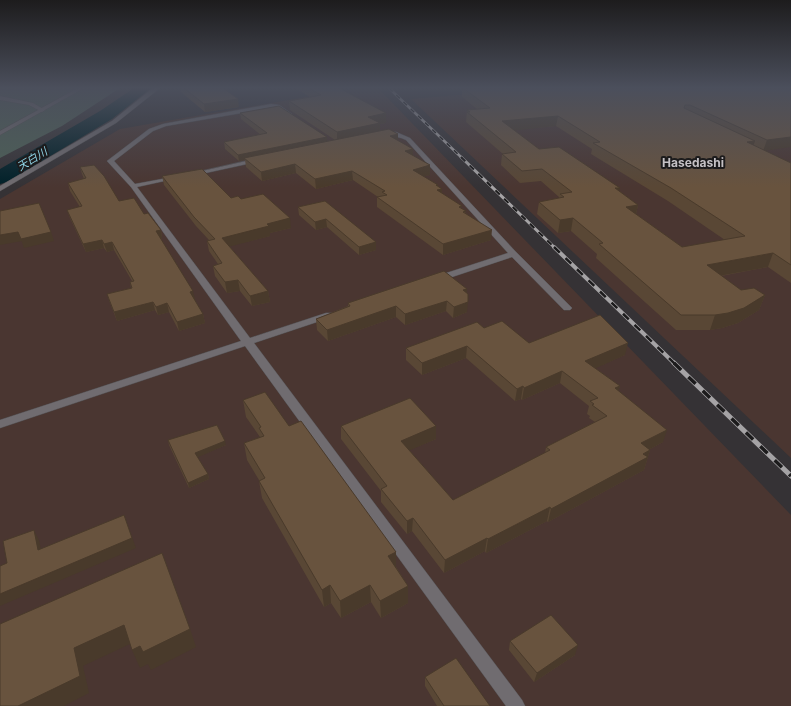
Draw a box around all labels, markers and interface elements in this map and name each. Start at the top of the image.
water label: 天白川 [14,144,51,173]
district label: Hasedashi [662,155,724,170]

